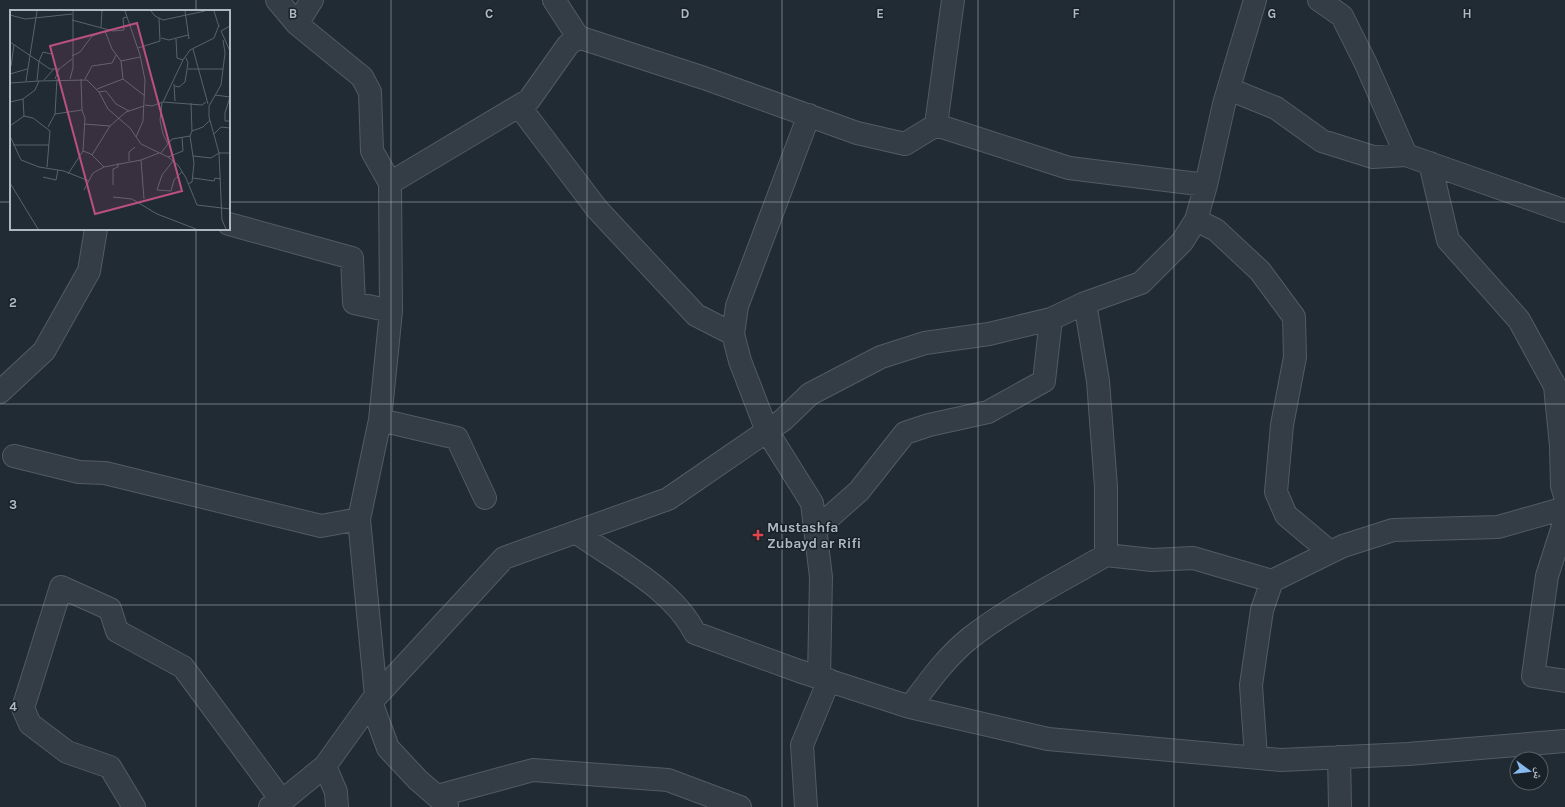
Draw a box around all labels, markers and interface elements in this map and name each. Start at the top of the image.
text: B [289,6,297,21]
text: C [485,6,493,21]
text: D [681,6,690,21]
text: E [876,6,884,21]
text: F [1072,6,1080,21]
text: G [1268,6,1276,21]
text: H [1462,6,1472,21]
inset map [10,10,230,230]
text: 2 [9,295,17,310]
text: 3 [9,497,17,512]
place label: Mustashfa Zubayd ar Rifi [767,519,861,552]
marker: Mustashfa Zubayd ar Rifi [752,529,764,541]
text: 4 [9,699,17,714]
north arrow [1509,751,1549,791]
text: ش [1529,766,1546,781]

